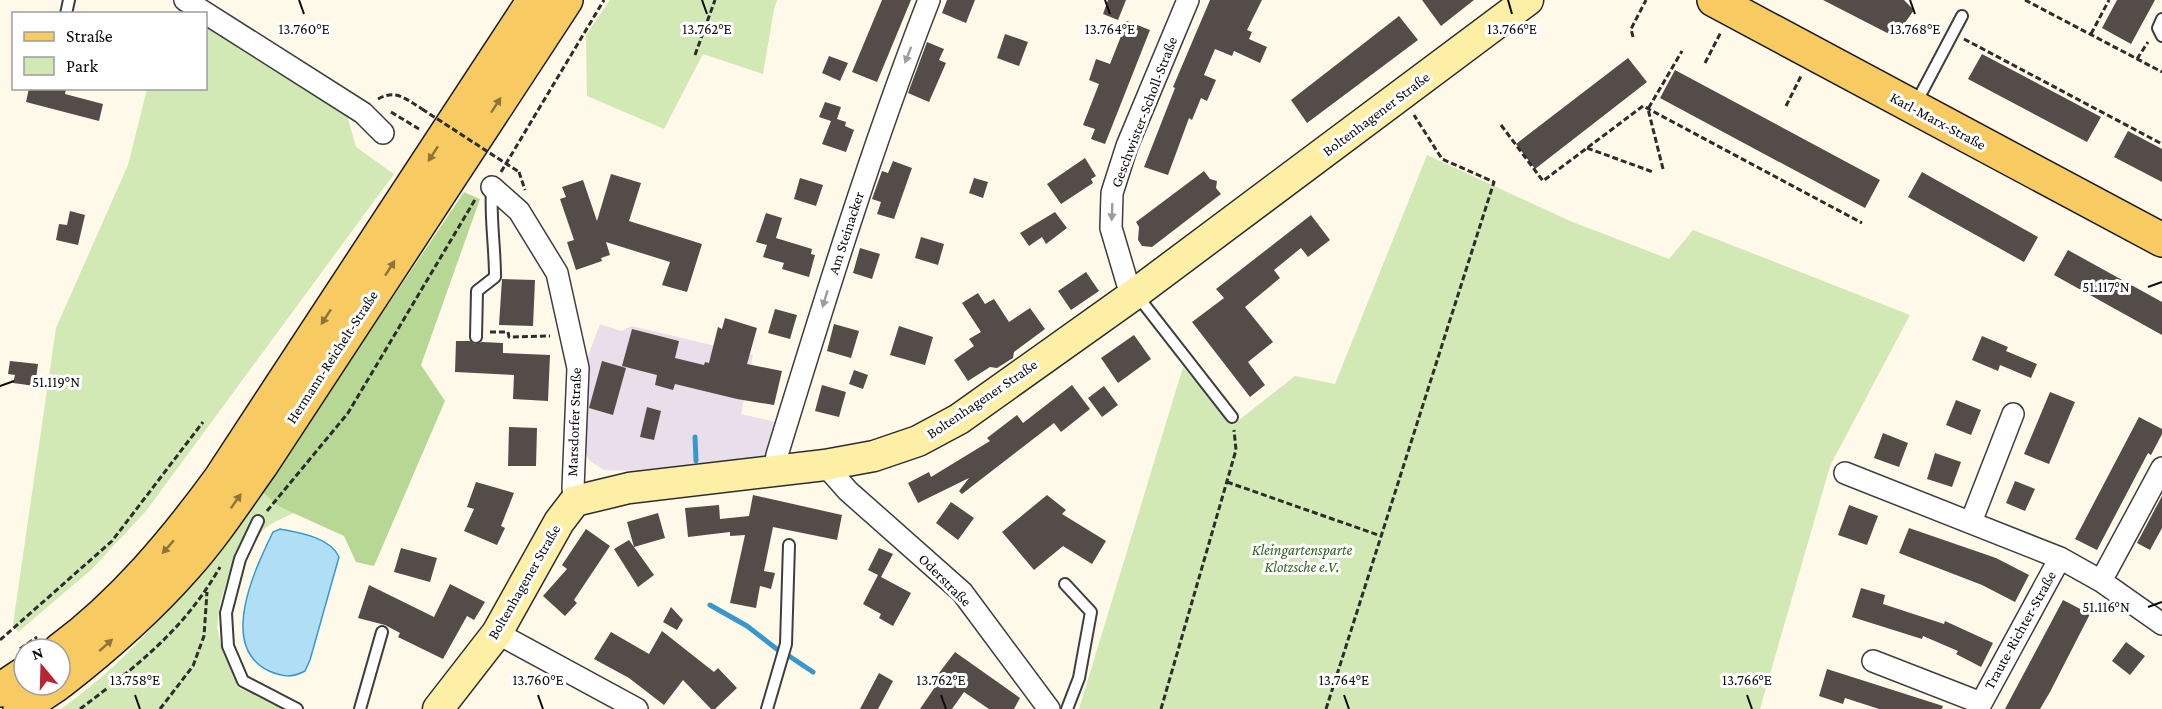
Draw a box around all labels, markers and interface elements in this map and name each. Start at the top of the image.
legend [12,12,207,90]
text: 13.760°E [278,21,330,37]
text: 13.762°E [682,21,732,37]
text: 13.764°E [1085,21,1135,37]
text: 13.766°E [1487,21,1537,37]
text: 13.768°E [1890,21,1940,37]
text: Straße [66,26,113,46]
street label: Geschwister-Scholl-Straße [1108,34,1180,190]
one-way arrow [902,46,912,64]
text: Park [66,56,98,76]
street label: Boltenhagener Straße [1319,68,1433,160]
street label: Karl-Marx-Straße [1887,89,1989,153]
one-way arrow [491,97,502,113]
one-way arrow [427,146,439,162]
street label: Am Steinacker [825,189,867,276]
one-way arrow [1107,203,1116,222]
one-way arrow [384,260,395,276]
text: 51.117°N [2082,279,2130,295]
street label: Hermann-Reichelt-Straße [283,287,381,426]
one-way arrow [820,290,829,308]
one-way arrow [320,309,332,325]
street label: Boltenhagener Straße [924,356,1041,443]
street label: Marsdorfer Straße [564,367,584,477]
text: 51.119°N [32,374,80,390]
one-way arrow [230,493,241,509]
street label: Boltenhagener Straße [485,522,564,643]
one-way arrow [161,539,174,555]
park label: Kleingartensparte Klotzsche e.V. [1252,542,1352,575]
street label: Oderstraße [915,550,975,610]
street label: Traute-Richter-Straße [1981,568,2059,692]
text: 51.116°N [2082,599,2130,615]
north arrow [12,637,72,697]
one-way arrow [98,639,113,652]
text: N [29,643,45,663]
text: 13.758°E [110,672,160,688]
text: 13.760°E [512,672,564,688]
text: 13.762°E [916,672,966,688]
text: 13.764°E [1319,672,1369,688]
text: 13.766°E [1722,672,1772,688]

